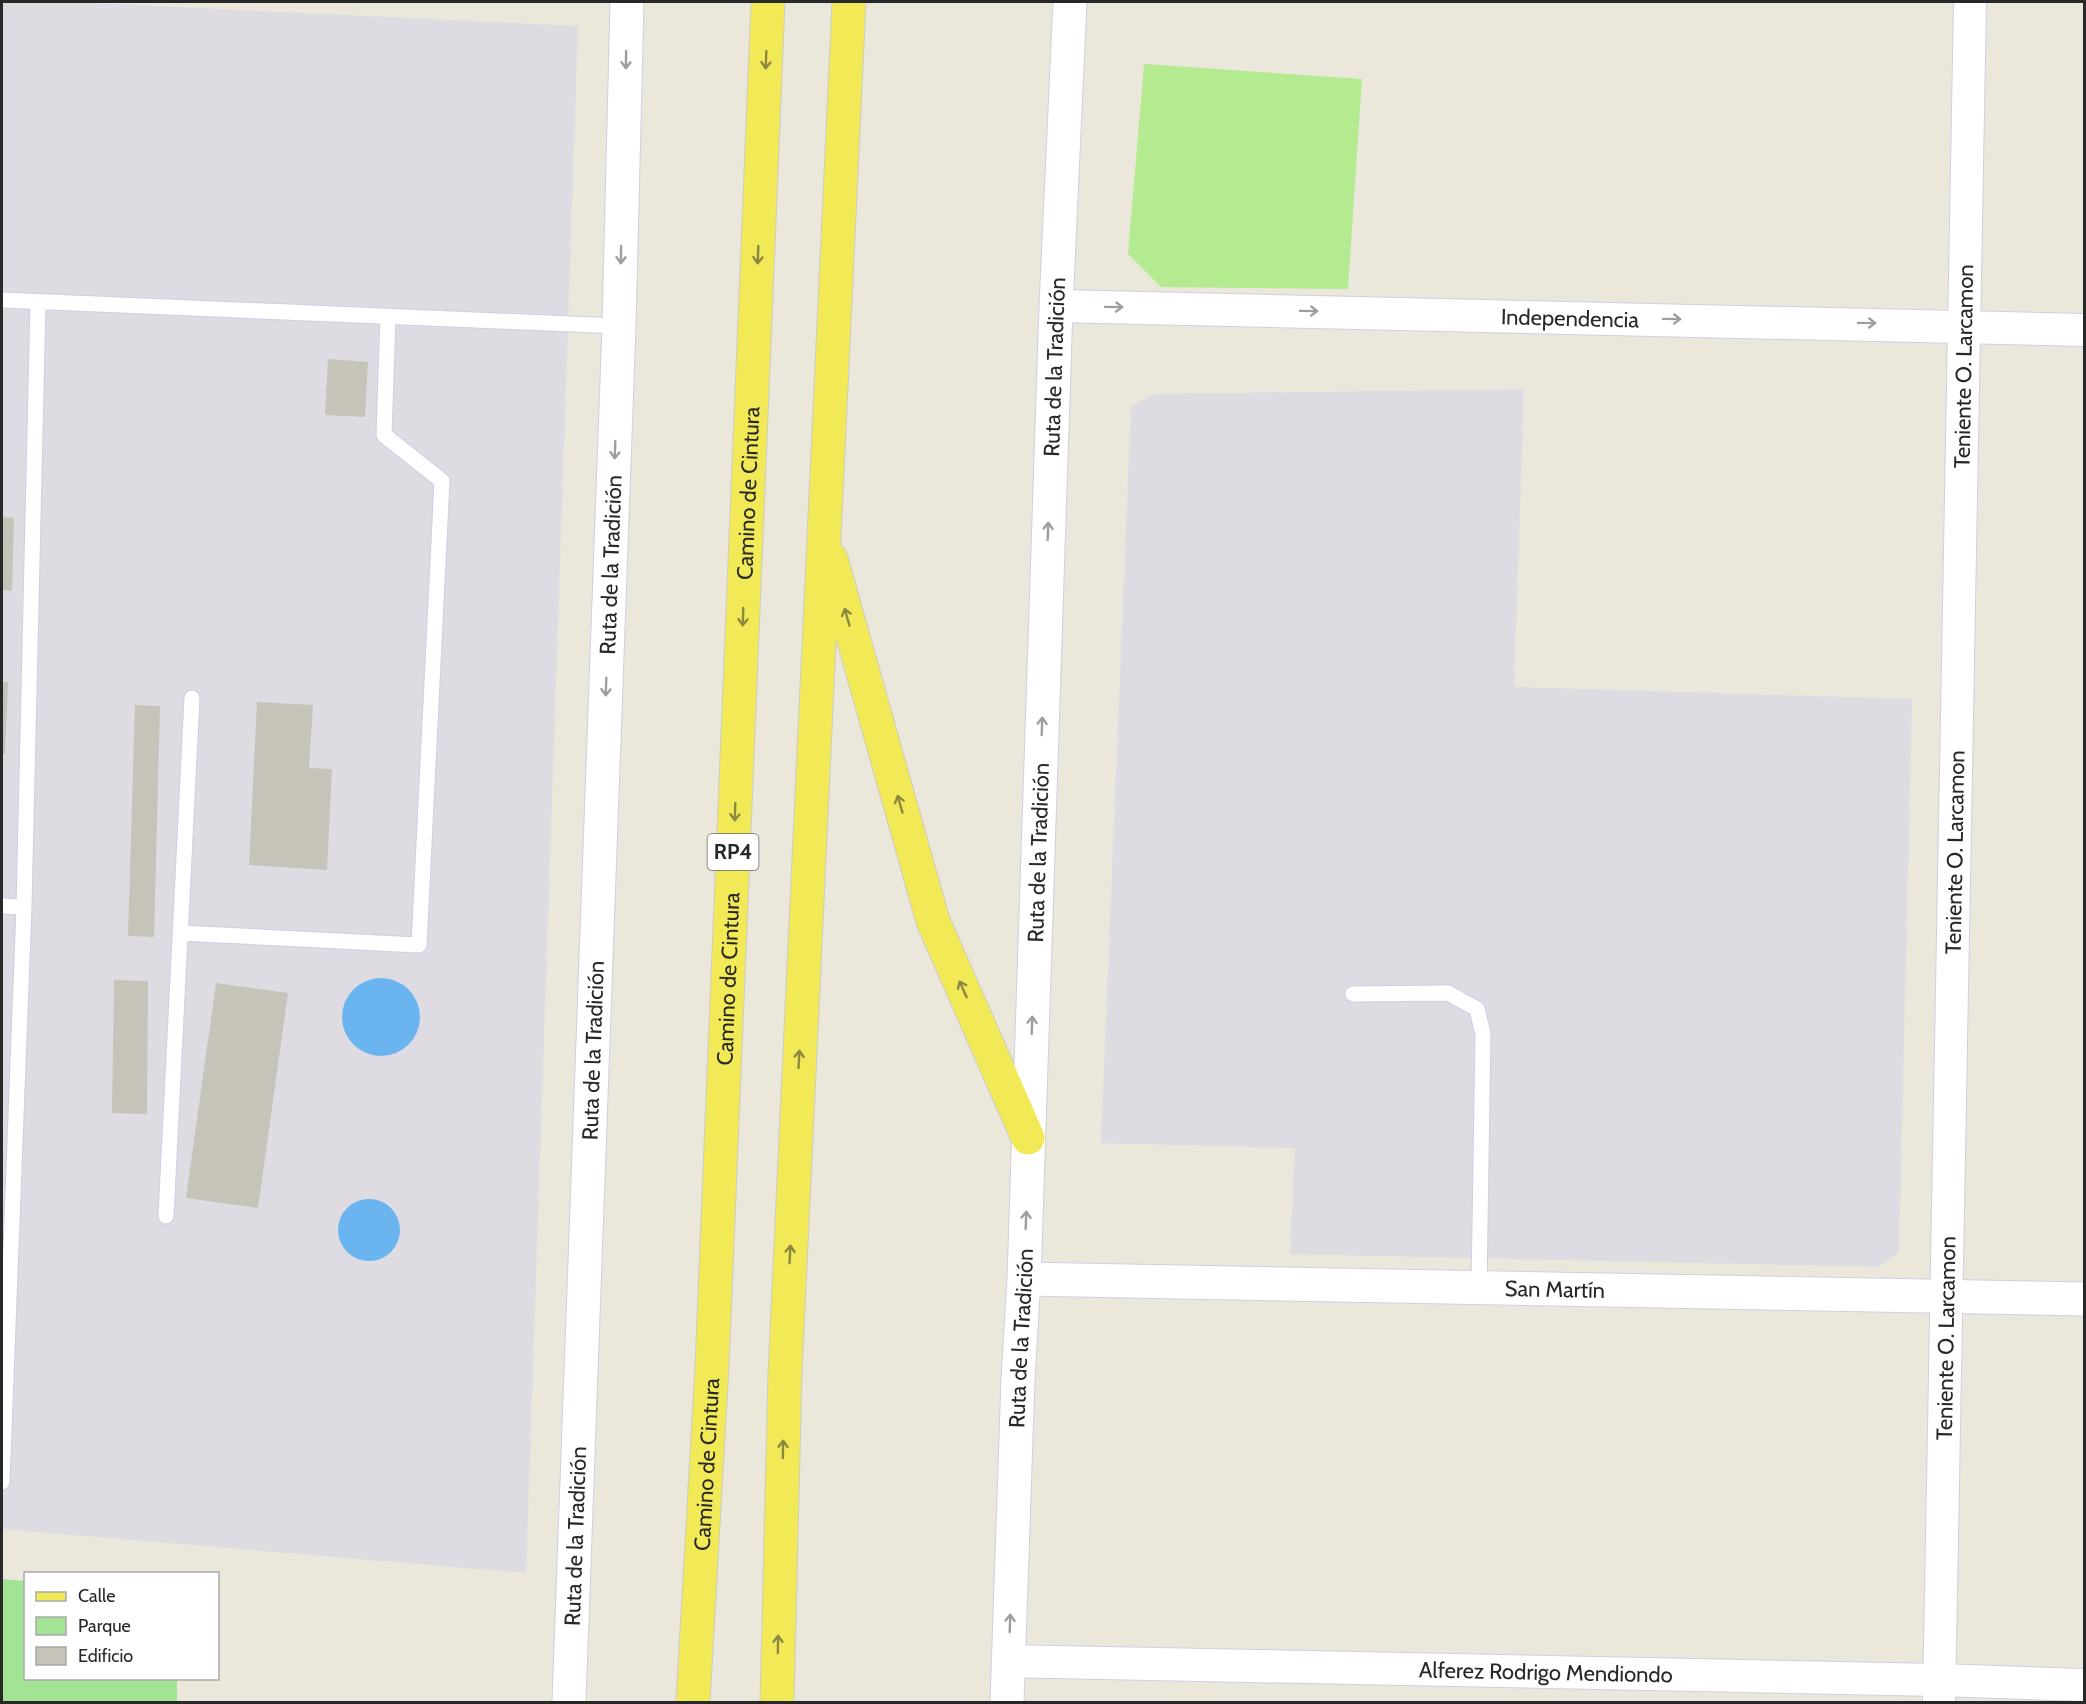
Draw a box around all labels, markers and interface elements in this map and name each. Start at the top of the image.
one-way arrow [620,49,632,69]
one-way arrow [760,49,771,69]
one-way arrow [615,244,627,264]
one-way arrow [752,244,763,264]
street label: Teniente O. Larcamon [1949,264,1979,468]
street label: Ruta de la Tradición [1038,276,1071,457]
one-way arrow [1104,301,1124,313]
street label: Independencia [1501,303,1640,334]
one-way arrow [1299,306,1319,317]
one-way arrow [1662,314,1682,325]
one-way arrow [1857,318,1877,329]
street label: Camino de Cintura [731,406,765,580]
one-way arrow [609,439,620,459]
street label: Ruta de la Tradición [594,474,628,655]
one-way arrow [1043,521,1054,541]
one-way arrow [737,607,748,627]
one-way arrow [841,608,852,627]
one-way arrow [600,676,612,696]
one-way arrow [1036,716,1048,736]
street label: Teniente O. Larcamon [1940,750,1970,954]
street label: Ruta de la Tradición [1022,762,1055,943]
one-way arrow [894,795,906,814]
one-way arrow [729,802,740,822]
road number: RP4 [708,834,758,870]
street label: Camino de Cintura [711,891,745,1066]
street label: Ruta de la Tradición [576,960,610,1141]
one-way arrow [956,980,968,998]
one-way arrow [1026,1016,1038,1036]
one-way arrow [794,1050,805,1070]
one-way arrow [1020,1211,1031,1231]
street label: Teniente O. Larcamon [1931,1236,1961,1440]
one-way arrow [785,1245,796,1265]
street label: Ruta de la Tradición [1003,1248,1039,1429]
street label: San Martín [1504,1275,1605,1304]
street label: Camino de Cintura [689,1377,725,1552]
one-way arrow [777,1440,789,1460]
street label: Ruta de la Tradición [559,1446,592,1626]
legend [24,1572,219,1680]
text: Calle [78,1585,115,1607]
one-way arrow [1004,1614,1016,1634]
text: Parque [78,1615,131,1637]
one-way arrow [773,1635,784,1655]
text: Edificio [78,1645,133,1667]
street label: Alferez Rodrigo Mendiondo [1419,1656,1673,1689]

